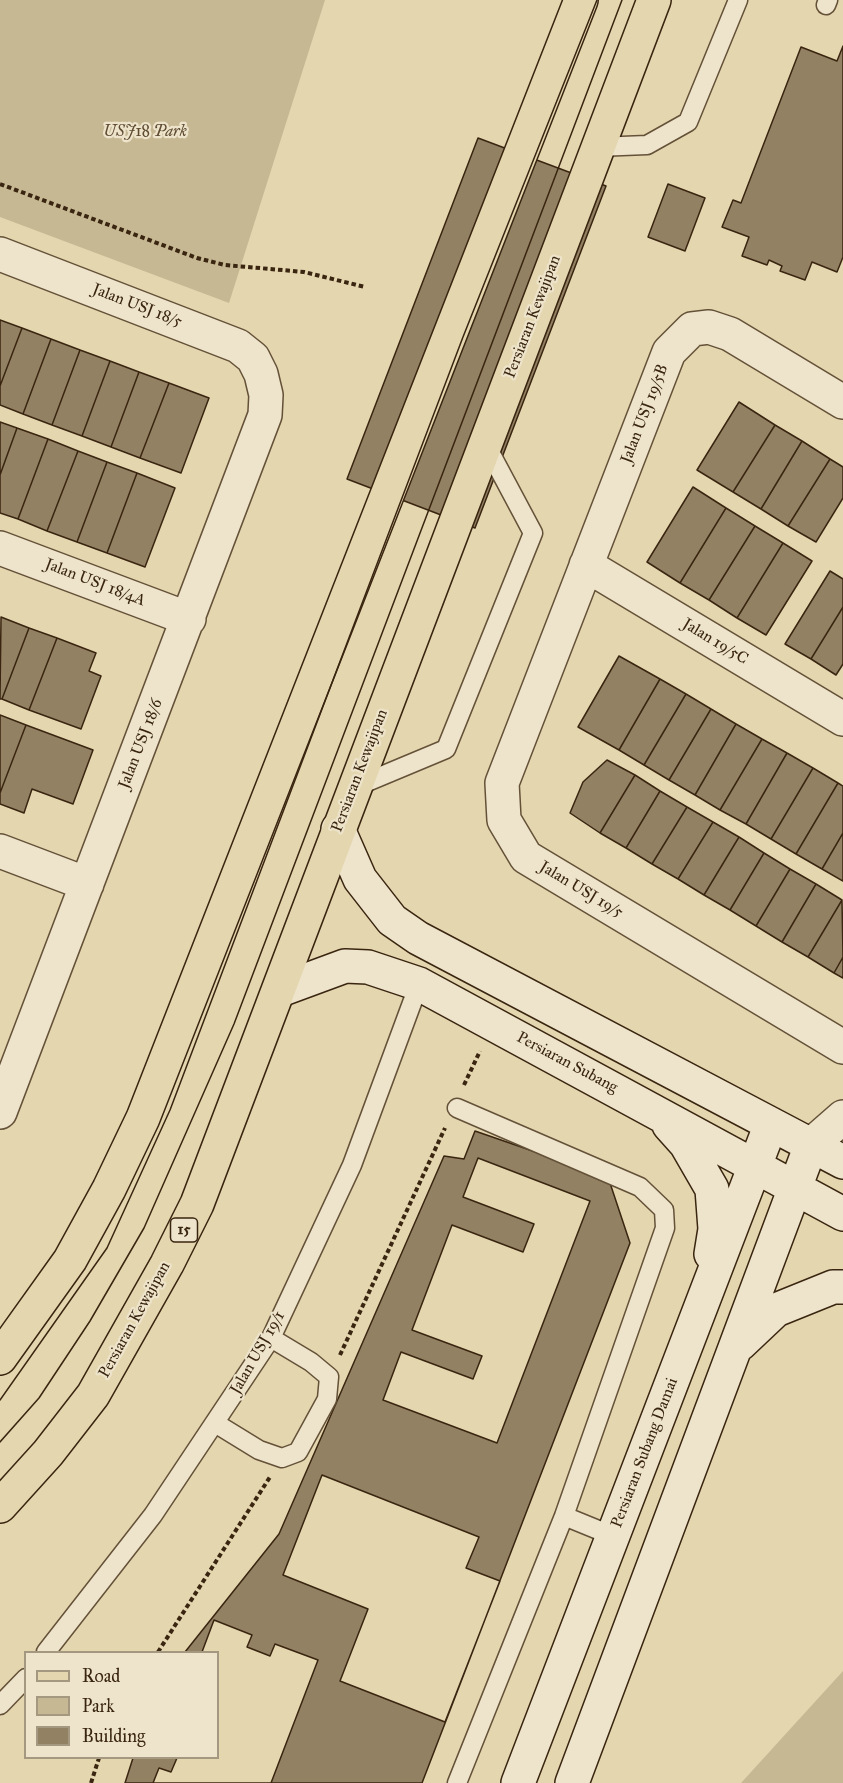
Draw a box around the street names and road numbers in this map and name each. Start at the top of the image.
street label: Persiaran Kewajipan [501,253,565,381]
street label: Jalan USJ 18/5 [90,280,184,332]
street label: Jalan USJ 19/5B [617,362,673,466]
street label: Jalan USJ 18/4A [42,555,148,611]
street label: Jalan 19/5C [679,615,751,669]
street label: Jalan USJ 18/6 [115,696,167,792]
street label: Persiaran Kewajipan [328,707,392,835]
street label: Jalan USJ 19/5 [536,858,626,922]
street label: Persiaran Subang [513,1028,621,1098]
road number: 15 [170,1218,198,1242]
street label: Persiaran Kewajipan [95,1258,175,1382]
street label: Jalan USJ 19/1 [226,1308,290,1398]
street label: Persiaran Subang Damai [608,1375,682,1531]

